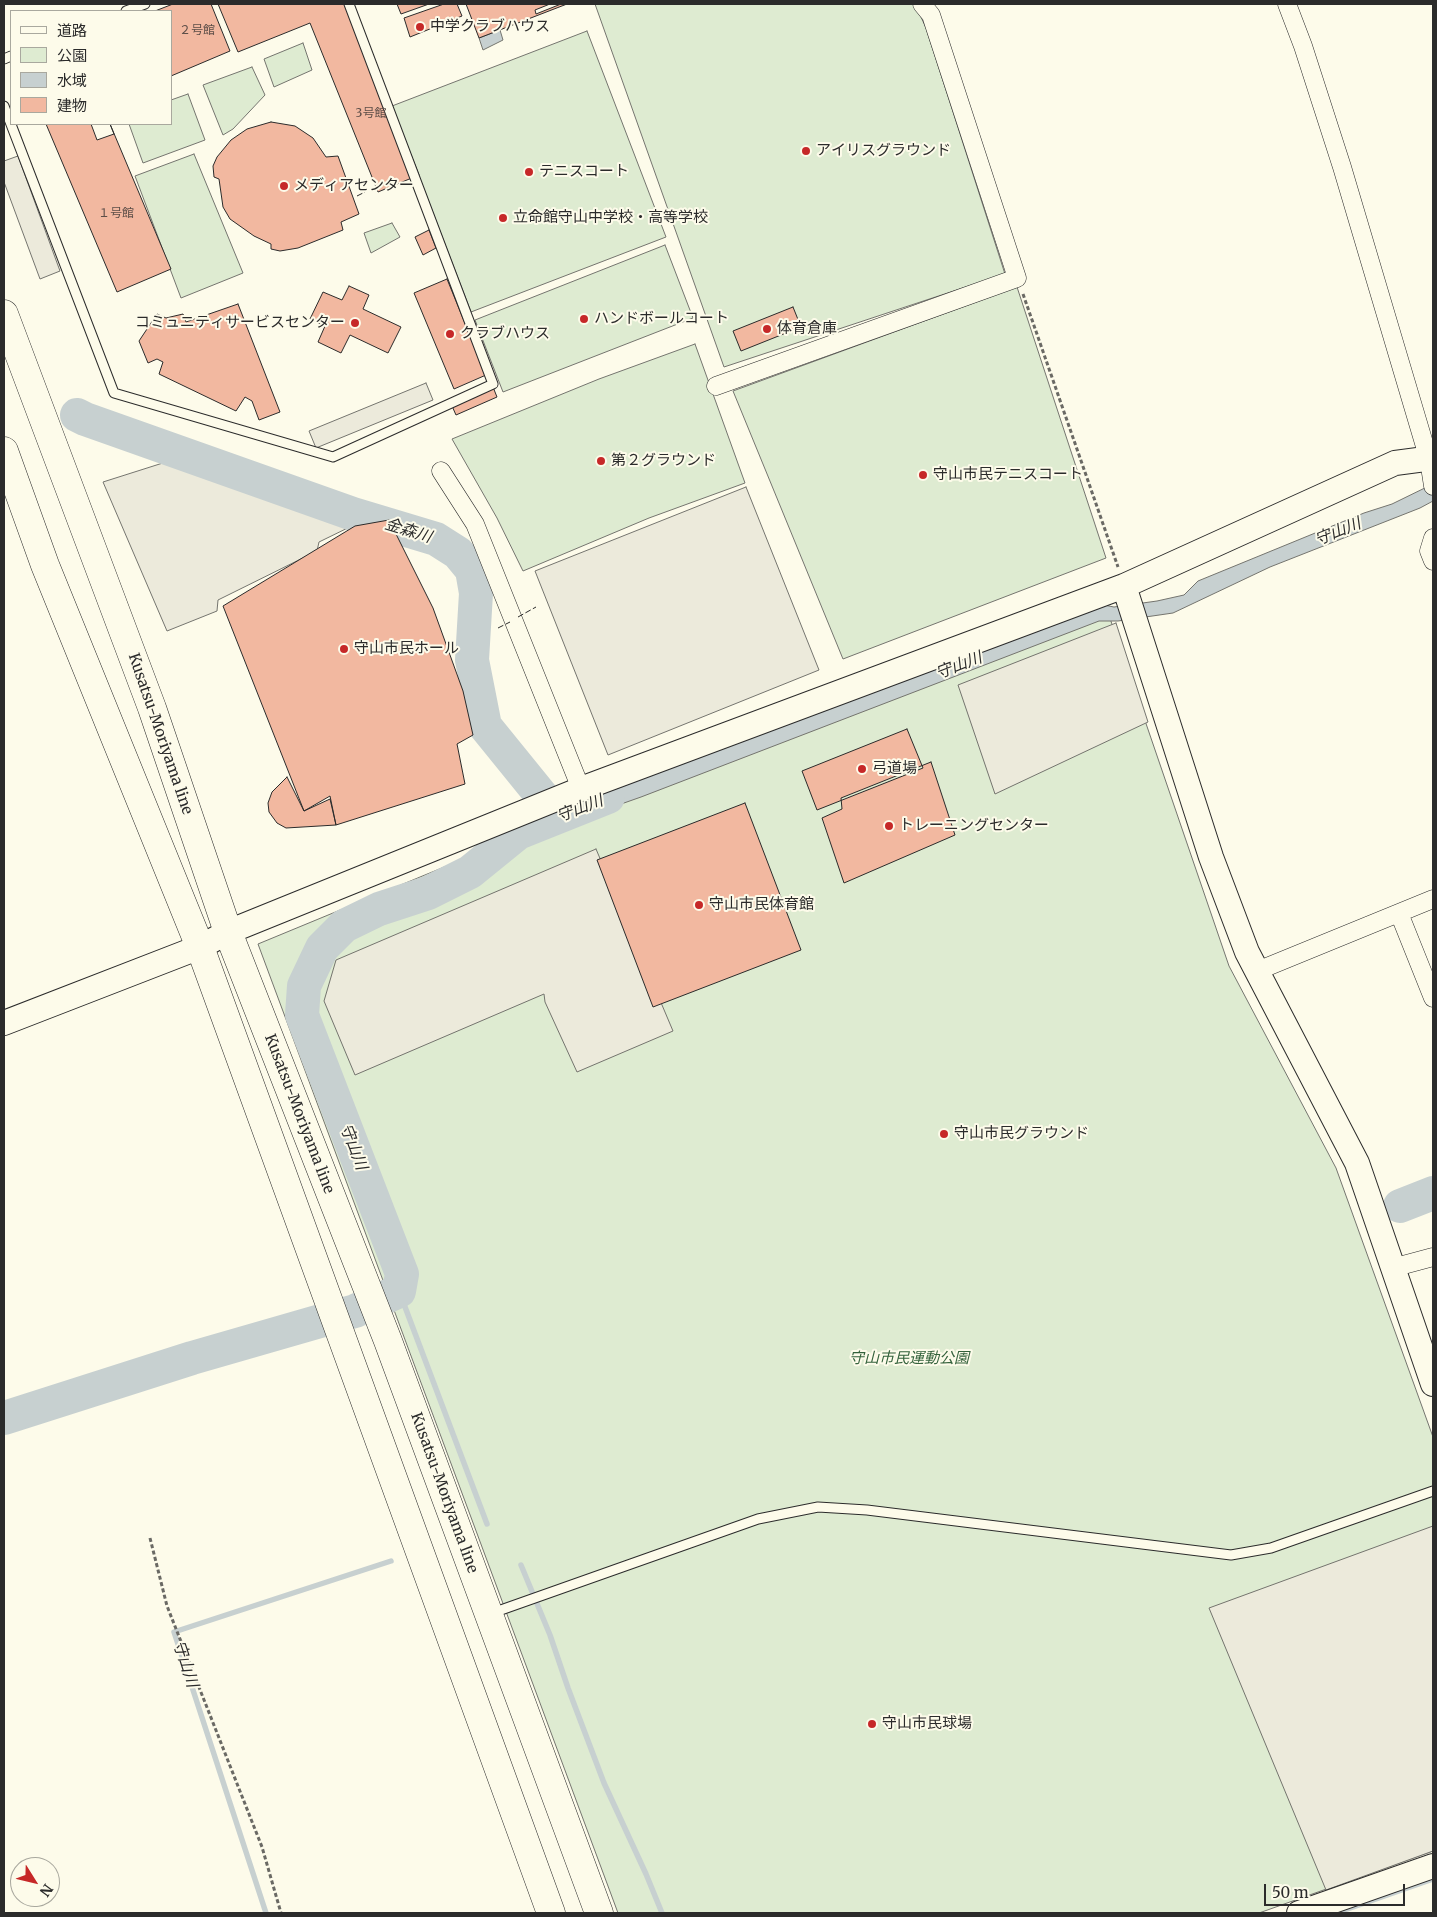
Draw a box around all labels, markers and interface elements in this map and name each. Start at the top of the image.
legend [10,10,172,125]
place label: 中学クラブハウス [430,18,550,36]
text: 道路 [57,21,87,40]
marker: 中学クラブハウス [414,21,426,33]
house number: ２号館 [179,24,215,38]
text: 公園 [57,46,87,65]
text: 水域 [57,71,87,90]
text: 建物 [57,96,87,115]
house number: 3号館 [356,107,386,121]
place label: アイリスグラウンド [816,142,951,160]
marker: アイリスグラウンド [800,145,812,157]
place label: テニスコート [539,163,629,181]
marker: テニスコート [523,166,535,178]
place label: メディアセンター [294,177,414,195]
marker: メディアセンター [278,180,290,192]
house number: １号館 [98,207,134,221]
place label: 立命館守山中学校・高等学校 [513,209,708,227]
marker: 立命館守山中学校・高等学校 [497,212,509,224]
place label: ハンドボールコート [594,310,729,328]
marker: ハンドボールコート [578,313,590,325]
place label: コミュニティサービスセンター [135,314,345,332]
marker: コミュニティサービスセンター [349,317,361,329]
place label: 体育倉庫 [777,320,837,338]
marker: 体育倉庫 [761,323,773,335]
place label: クラブハウス [460,325,550,343]
marker: クラブハウス [444,328,456,340]
place label: 第２グラウンド [611,452,716,470]
marker: 第２グラウンド [595,455,607,467]
place label: 守山市民テニスコート [933,466,1083,484]
marker: 守山市民テニスコート [917,469,929,481]
water label: 守山川 [1312,514,1364,550]
water label: 金森川 [382,515,434,547]
place label: 守山市民ホール [354,640,459,658]
marker: 守山市民ホール [338,643,350,655]
water label: 守山川 [933,648,985,684]
street label: Kusatsu-Moriyama line [124,651,196,817]
place label: 弓道場 [872,760,917,778]
marker: 弓道場 [856,763,868,775]
water label: 守山川 [554,791,606,827]
place label: トレーニングセンター [899,817,1049,835]
marker: トレーニングセンター [883,820,895,832]
place label: 守山市民体育館 [709,896,814,914]
marker: 守山市民体育館 [693,899,705,911]
street label: Kusatsu-Moriyama line [260,1032,338,1196]
water label: 守山川 [335,1121,371,1173]
place label: 守山市民グラウンド [954,1125,1089,1143]
marker: 守山市民グラウンド [938,1128,950,1140]
park label: 守山市民運動公園 [849,1350,969,1368]
street label: Kusatsu-Moriyama line [407,1410,481,1576]
water label: 守山川 [168,1638,202,1690]
place label: 守山市民球場 [882,1715,972,1733]
marker: 守山市民球場 [866,1718,878,1730]
north arrow [10,1857,60,1907]
scale bar [1267,1874,1408,1906]
text: N [36,1880,57,1900]
text: 50 m [1272,1883,1309,1902]

